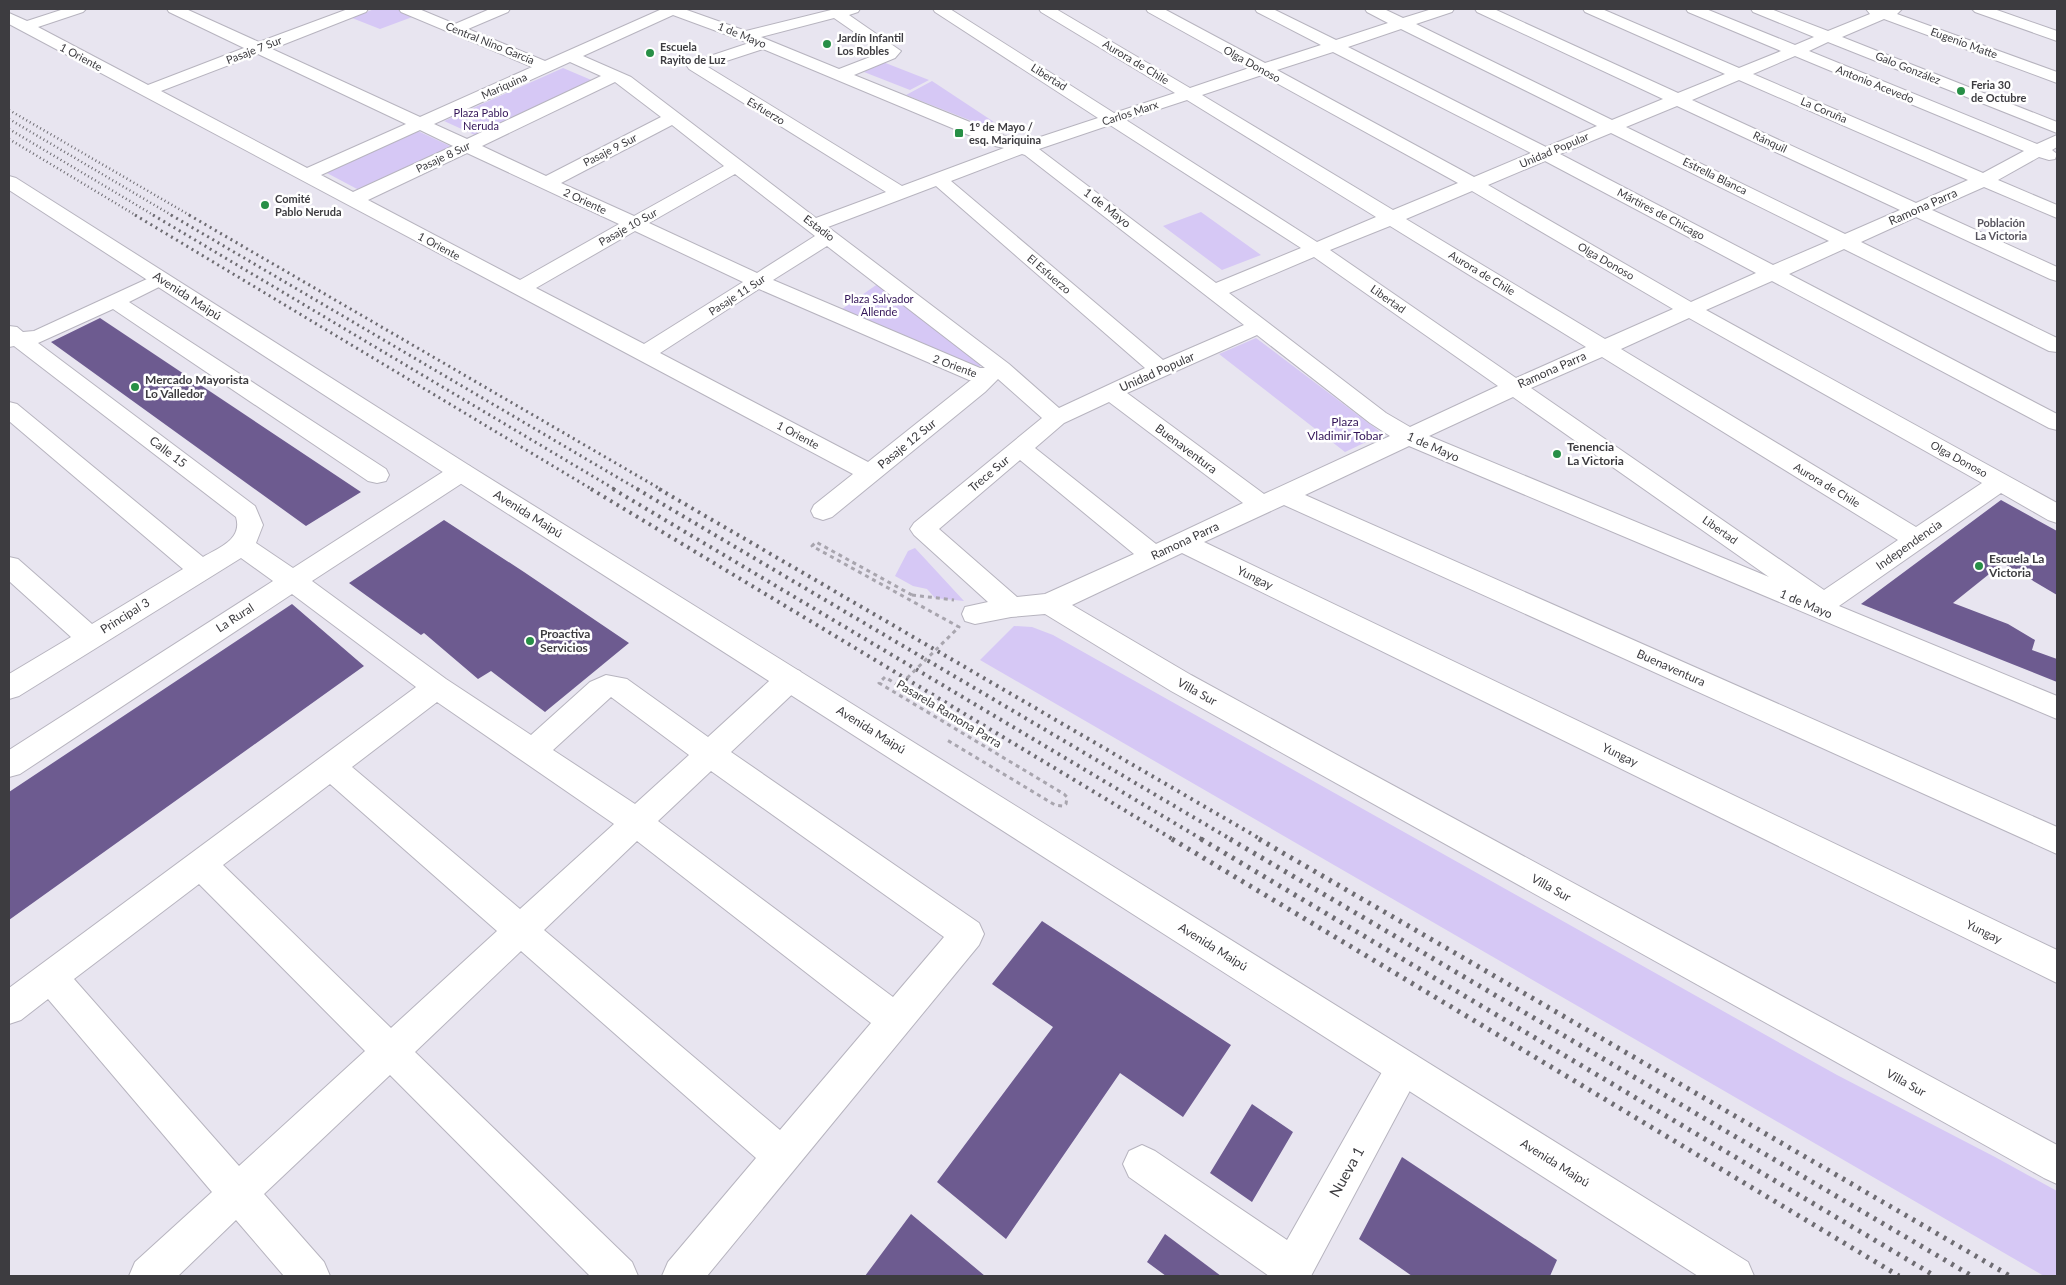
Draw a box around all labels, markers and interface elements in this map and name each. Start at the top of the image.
street label: Central Nino García [444,19,536,66]
street label: 1 de Mayo [716,19,768,50]
street label: Eugenio Matte [1929,24,2000,61]
place label: Jardín Infantil Los Robles [837,31,904,57]
street label: Pasaje 7 Sur [224,33,284,66]
street label: Aurora de Chile [1101,37,1172,87]
marker: Jardín Infantil Los Robles [821,38,833,50]
street label: 1 Oriente [58,40,105,73]
place label: Escuela Rayito de Luz [660,40,726,66]
street label: Olga Donoso [1221,43,1283,85]
marker: Escuela Rayito de Luz [644,47,656,59]
street label: Galo González [1874,49,1943,87]
street label: Libertad [1029,61,1070,93]
street label: Antonio Acevedo [1834,62,1916,105]
street label: Mariquina [479,70,529,101]
place label: Feria 30 de Octubre [1971,78,2026,104]
marker: Feria 30 de Octubre [1955,85,1967,97]
street label: Esfuerzo [745,94,788,127]
street label: La Coruña [1799,94,1849,125]
street label: Carlos Marx [1100,97,1160,128]
park label: Plaza Pablo Neruda [454,106,508,132]
place label: 1° de Mayo / esq. Mariquina [969,120,1041,146]
marker: 1° de Mayo / esq. Mariquina [953,127,965,139]
street label: Ránquil [1751,128,1789,155]
street label: Unidad Popular [1517,129,1591,170]
street label: Pasaje 9 Sur [581,130,639,169]
street label: Pasaje 8 Sur [413,138,472,175]
street label: Estrella Blanca [1681,154,1750,197]
street label: 2 Oriente [562,185,609,216]
street label: 1 de Mayo [1081,185,1134,231]
street label: Mártires de Chicago [1615,185,1707,242]
street label: Ramona Parra [1886,185,1959,228]
place label: Comité Pablo Neruda [275,192,342,218]
marker: Comité Pablo Neruda [259,199,271,211]
street label: Pasaje 10 Sur [596,205,659,248]
street label: Estadio [801,212,837,243]
district label: Población La Victoria [1975,216,2027,242]
street label: 1 Oriente [416,229,463,262]
street label: Olga Donoso [1576,239,1637,282]
street label: Aurora de Chile [1447,248,1518,298]
street label: El Esfuerzo [1025,251,1074,296]
street label: Avenida Maipú [150,268,224,323]
street label: Pasaje 11 Sur [706,271,768,318]
street label: Libertad [1368,282,1408,315]
park label: Plaza Salvador Allende [844,292,914,318]
street label: Unidad Popular [1117,348,1197,395]
street label: Ramona Parra [1515,348,1588,391]
street label: 2 Oriente [931,352,979,380]
place label: Mercado Mayorista Lo Valledor [145,372,249,401]
marker: Mercado Mayorista Lo Valledor [129,381,141,393]
park label: Plaza Vladimir Tobar [1307,414,1383,443]
street label: Pasaje 12 Sur [874,415,939,472]
street label: 1 Oriente [775,418,822,451]
street label: Buenaventura [1152,421,1220,477]
street label: 1 de Mayo [1405,428,1462,465]
street label: Calle 15 [147,433,190,471]
street label: Olga Donoso [1928,438,1990,480]
place label: Tenencia La Victoria [1567,439,1624,468]
marker: Tenencia La Victoria [1551,448,1563,460]
street label: Trece Sur [965,452,1013,495]
street label: Aurora de Chile [1792,460,1863,510]
street label: Avenida Maipú [491,486,566,541]
street label: Libertad [1700,513,1740,546]
street label: Independencia [1873,516,1945,573]
street label: Ramona Parra [1148,518,1221,563]
place label: Escuela La Victoria [1988,551,2044,580]
marker: Escuela La Victoria [1973,560,1985,572]
street label: Yungay [1235,562,1276,593]
street label: 1 de Mayo [1778,586,1835,621]
street label: Principal 3 [97,595,152,637]
street label: La Rural [213,600,257,635]
place label: Proactiva Servicios [540,626,590,655]
marker: Proactiva Servicios [524,635,536,647]
street label: Buenaventura [1635,646,1708,689]
street label: Villa Sur [1175,675,1220,709]
street label: Pasarela Ramona Parra [894,676,1005,751]
street label: Avenida Maipú [834,702,909,757]
street label: Yungay [1600,739,1641,770]
street label: Villa Sur [1529,871,1574,905]
street label: Yungay [1964,916,2005,947]
street label: Avenida Maipú [1176,919,1251,974]
street label: Villa Sur [1884,1066,1929,1100]
street label: Avenida Maipú [1518,1135,1593,1190]
street label: Nueva 1 [1325,1143,1367,1200]

